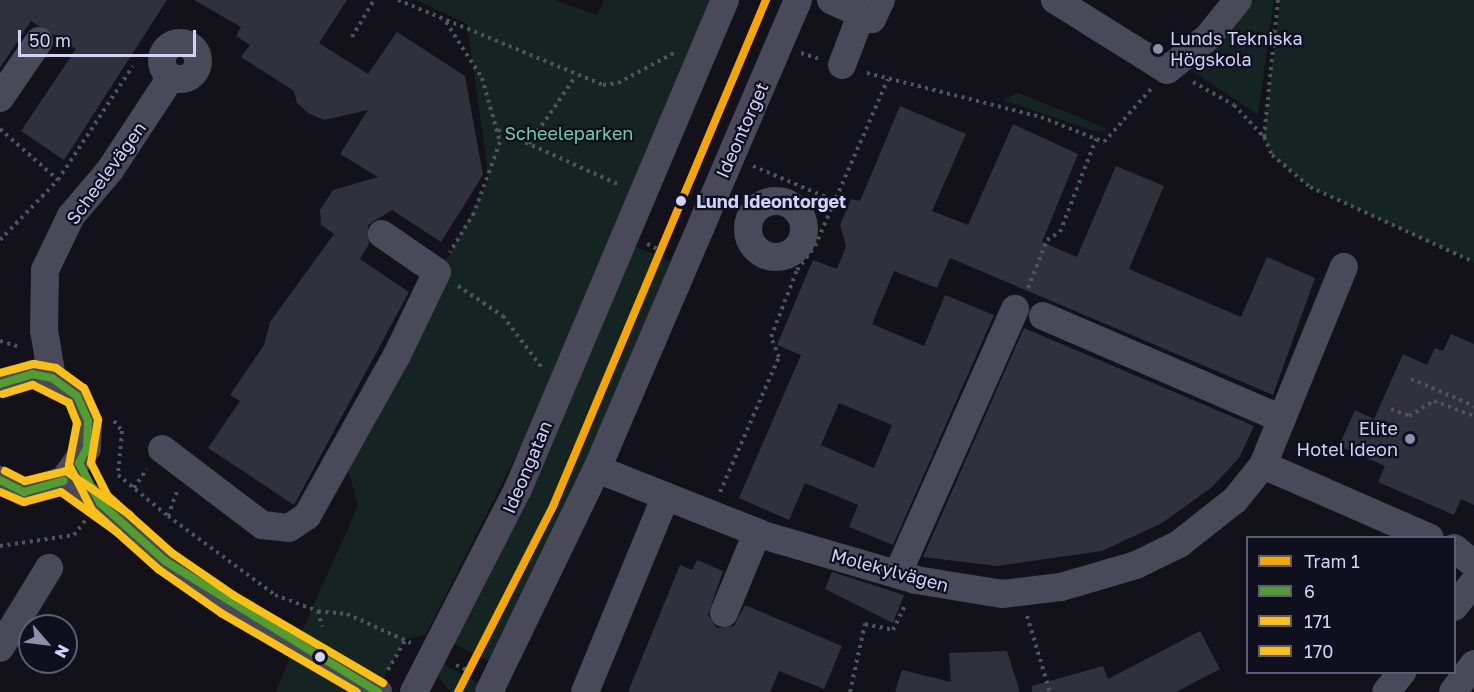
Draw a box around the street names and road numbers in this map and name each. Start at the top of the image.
street label: Ideontorget [711,79,773,181]
street label: Scheelevägen [62,118,150,228]
street label: Ideongatan [498,417,556,517]
street label: Molekylvägen [829,544,951,596]

